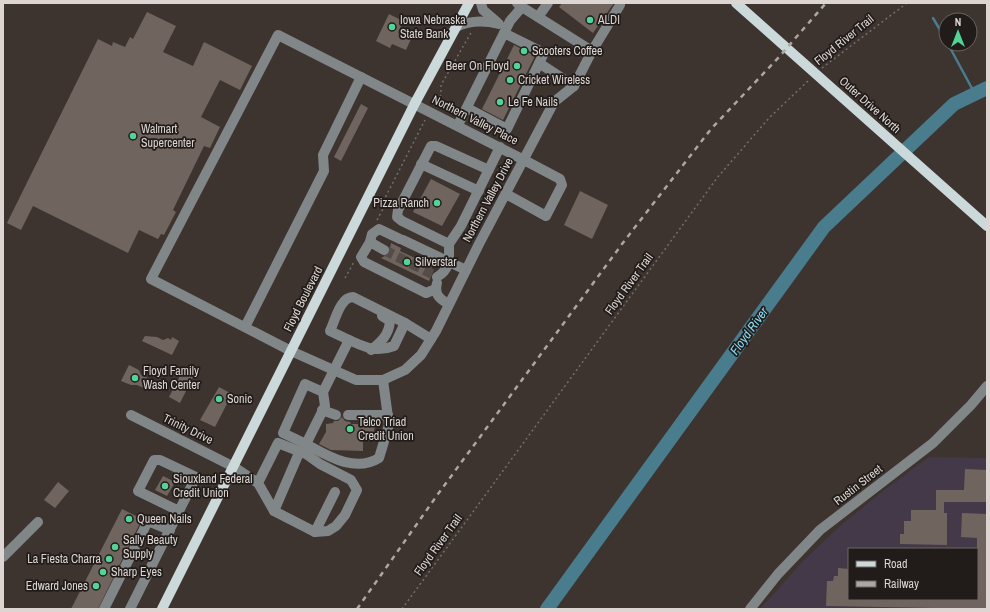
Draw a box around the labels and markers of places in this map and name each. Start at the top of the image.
place label: Iowa Nebraska State Bank [400,12,466,42]
place label: ALDI [597,12,620,28]
marker: ALDI [585,15,595,25]
marker: Iowa Nebraska State Bank [387,22,397,32]
place label: Scooters Coffee [532,43,602,59]
marker: Scooters Coffee [519,46,529,56]
place label: Beer On Floyd [446,58,509,74]
marker: Beer On Floyd [512,61,522,71]
place label: Cricket Wireless [518,72,590,88]
marker: Cricket Wireless [505,75,515,85]
place label: Le Fe Nails [508,94,558,110]
marker: Le Fe Nails [495,97,505,107]
place label: Walmart Supercenter [141,121,195,151]
marker: Walmart Supercenter [128,131,138,141]
place label: Pizza Ranch [373,195,429,211]
marker: Pizza Ranch [432,198,442,208]
place label: Silverstar [415,254,457,270]
marker: Silverstar [402,257,412,267]
place label: Floyd Family Wash Center [143,363,201,393]
marker: Floyd Family Wash Center [130,373,140,383]
place label: Sonic [227,391,252,407]
marker: Sonic [214,394,224,404]
place label: Telco Triad Credit Union [358,414,414,444]
marker: Telco Triad Credit Union [345,424,355,434]
place label: Siouxland Federal Credit Union [173,471,252,501]
marker: Siouxland Federal Credit Union [160,481,170,491]
place label: Queen Nails [137,511,192,527]
marker: Queen Nails [124,514,134,524]
place label: Sally Beauty Supply [123,532,178,562]
marker: Sally Beauty Supply [110,542,120,552]
place label: La Fiesta Charra [27,551,102,567]
marker: La Fiesta Charra [104,554,114,564]
place label: Sharp Eyes [111,564,162,580]
marker: Sharp Eyes [98,567,108,577]
place label: Edward Jones [26,578,88,594]
marker: Edward Jones [91,581,101,591]

